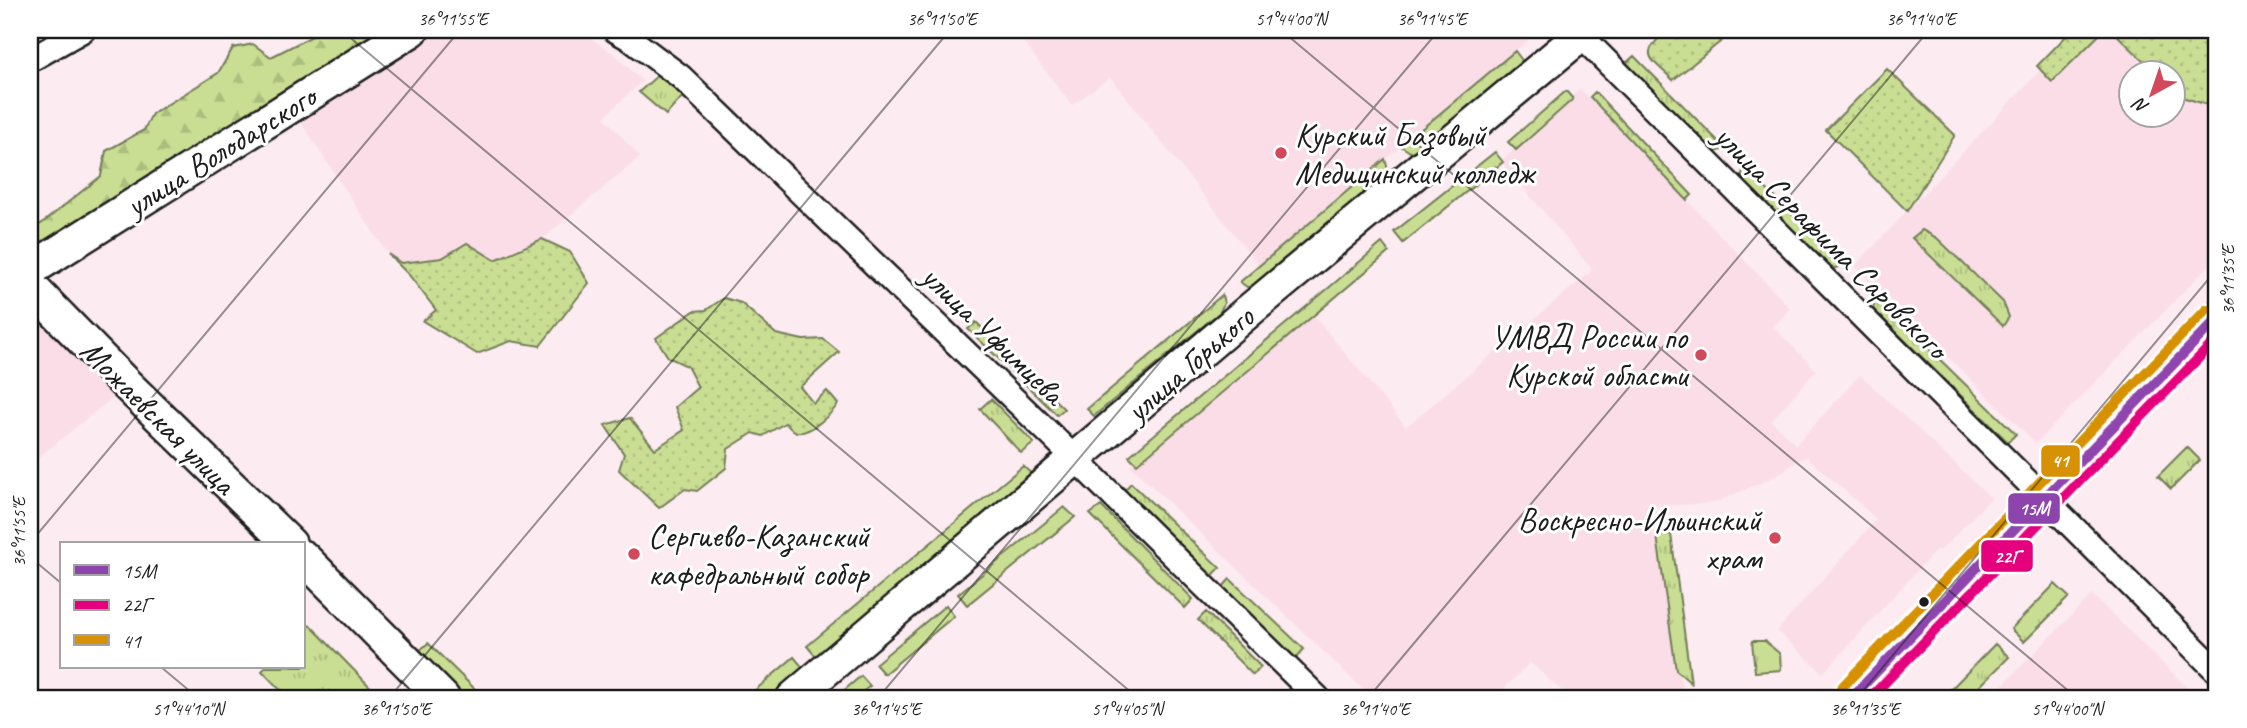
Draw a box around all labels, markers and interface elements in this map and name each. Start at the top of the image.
text: 36°11'55"E [418,8,490,30]
text: 36°11'50"E [907,8,979,30]
text: 51°44'00"N [1256,8,1330,30]
text: 36°11'45"E [1397,8,1469,30]
text: 36°11'40"E [1886,8,1958,30]
north arrow [2118,60,2188,130]
street label: улица Володарского [116,74,326,227]
text: N [2127,91,2154,119]
place label: Курский Базовый Медицинский колледж [1295,114,1537,194]
street label: улица Серафима Саровского [1704,114,1960,370]
marker: Курский Базовый Медицинский колледж [1273,145,1289,161]
text: 36°11'35"E [2217,243,2239,315]
street label: улица Уфимцева [911,254,1076,415]
street label: улица Горького [1115,296,1263,432]
place label: УМВД России по Курской области [1491,316,1690,396]
street label: Можаевская улица [72,330,246,505]
marker: УМВД России по Курской области [1693,347,1709,363]
line badge: 41 [2040,444,2081,478]
text: 41 [2051,449,2071,473]
line badge: 15М [2007,492,2061,525]
text: 36°11'55"E [8,495,30,567]
text: 15М [2019,497,2051,521]
place label: Воскресно-Ильинский храм [1518,499,1764,579]
place label: Сергиево-Казанский кафедральный собор [648,515,871,595]
marker: Воскресно-Ильинский храм [1767,530,1783,546]
line badge: 22Г [1980,539,2034,573]
legend [60,542,304,668]
text: 22Г [1994,545,2024,569]
marker: Сергиево-Казанский кафедральный собор [626,546,642,562]
text: 15М [122,558,158,584]
text: 22Г [122,592,155,618]
unlabelled marker [1917,595,1931,609]
text: 41 [122,628,142,654]
text: 51°44'10"N [153,698,227,720]
text: 36°11'50"E [361,698,433,720]
text: 36°11'45"E [851,698,923,720]
text: 51°44'05"N [1092,698,1166,720]
text: 36°11'40"E [1340,698,1412,720]
text: 36°11'35"E [1830,698,1902,720]
text: 51°44'00"N [2032,698,2106,720]

